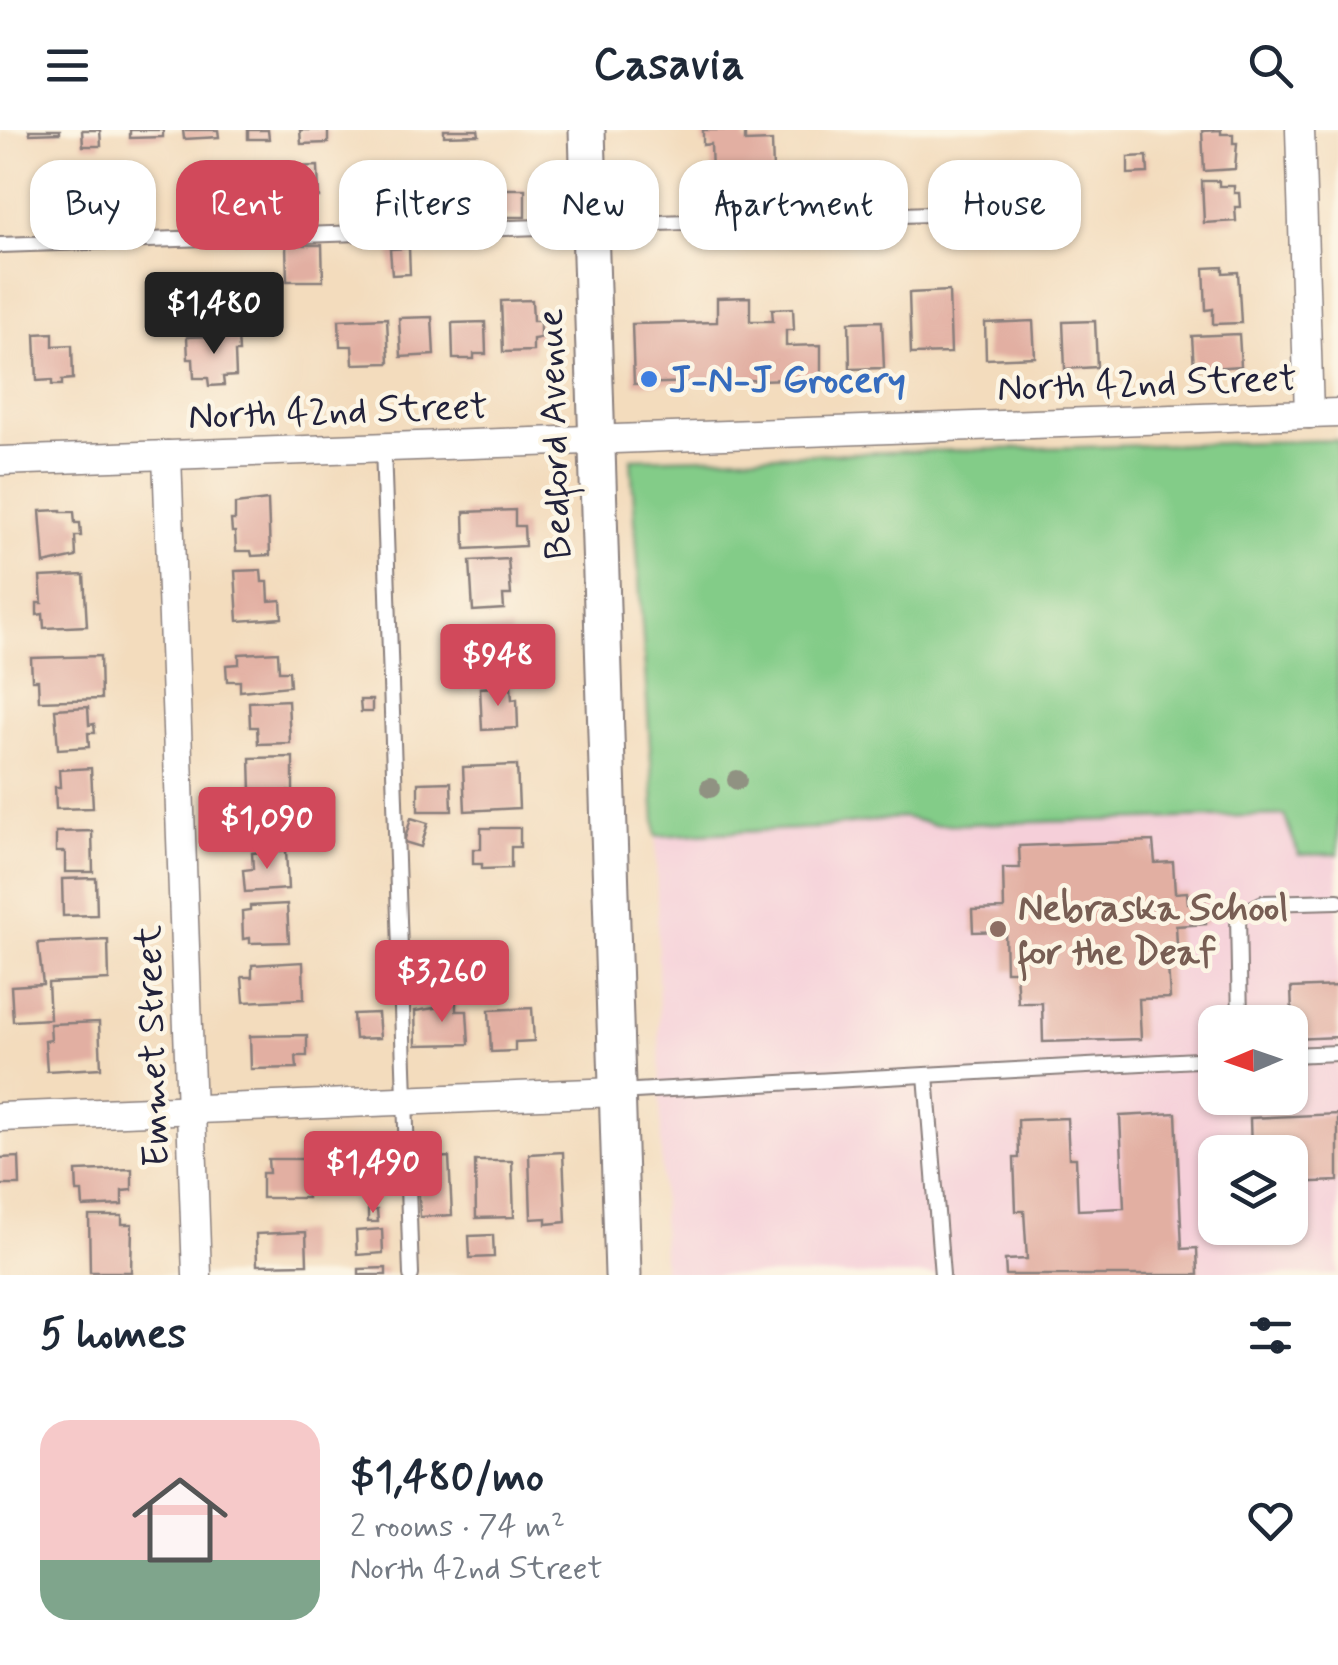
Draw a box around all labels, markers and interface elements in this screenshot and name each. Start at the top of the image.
text: Casavia [593,36,745,95]
icon: menu [40,38,95,93]
icon: search [1243,38,1298,93]
chip: Buy [30,160,156,250]
chip: Rent [176,160,319,250]
chip: Filters [339,160,507,250]
chip: New [527,160,659,250]
chip: Apartment [679,160,908,250]
chip: House [928,160,1081,250]
pin: $1,480 [133,272,295,357]
text: $1,480 [167,283,261,325]
street label: Bedford Avenue [527,307,587,560]
street label: North 42nd Street [996,355,1298,414]
place label: J-N-J Grocery [669,357,906,406]
marker: J-N-J Grocery [638,368,660,390]
street label: North 42nd Street [187,383,489,442]
pin: $948 [439,624,557,709]
text: $948 [462,635,534,677]
pin: $1,090 [186,787,348,872]
text: $1,090 [220,798,314,840]
place label: Nebraska School for the Deaf [1017,885,1289,982]
marker: Nebraska School for the Deaf [987,918,1009,940]
street label: Emmet Street [125,924,182,1168]
pin: $3,260 [361,940,523,1025]
text: $3,260 [397,951,487,993]
north arrow [1198,1005,1308,1115]
map controls [1198,1005,1308,1245]
pin: $1,490 [292,1131,454,1216]
button: layers [1198,1135,1308,1245]
text: $1,490 [326,1142,420,1184]
text: 5 homes [40,1308,186,1363]
icon: filters [1243,1308,1298,1363]
text: $1,480/mo [350,1451,544,1506]
icon: home [120,1460,240,1580]
icon: heart [1243,1493,1298,1548]
text: 2 rooms · 74 m² [350,1506,565,1548]
text: North 42nd Street [350,1548,603,1590]

